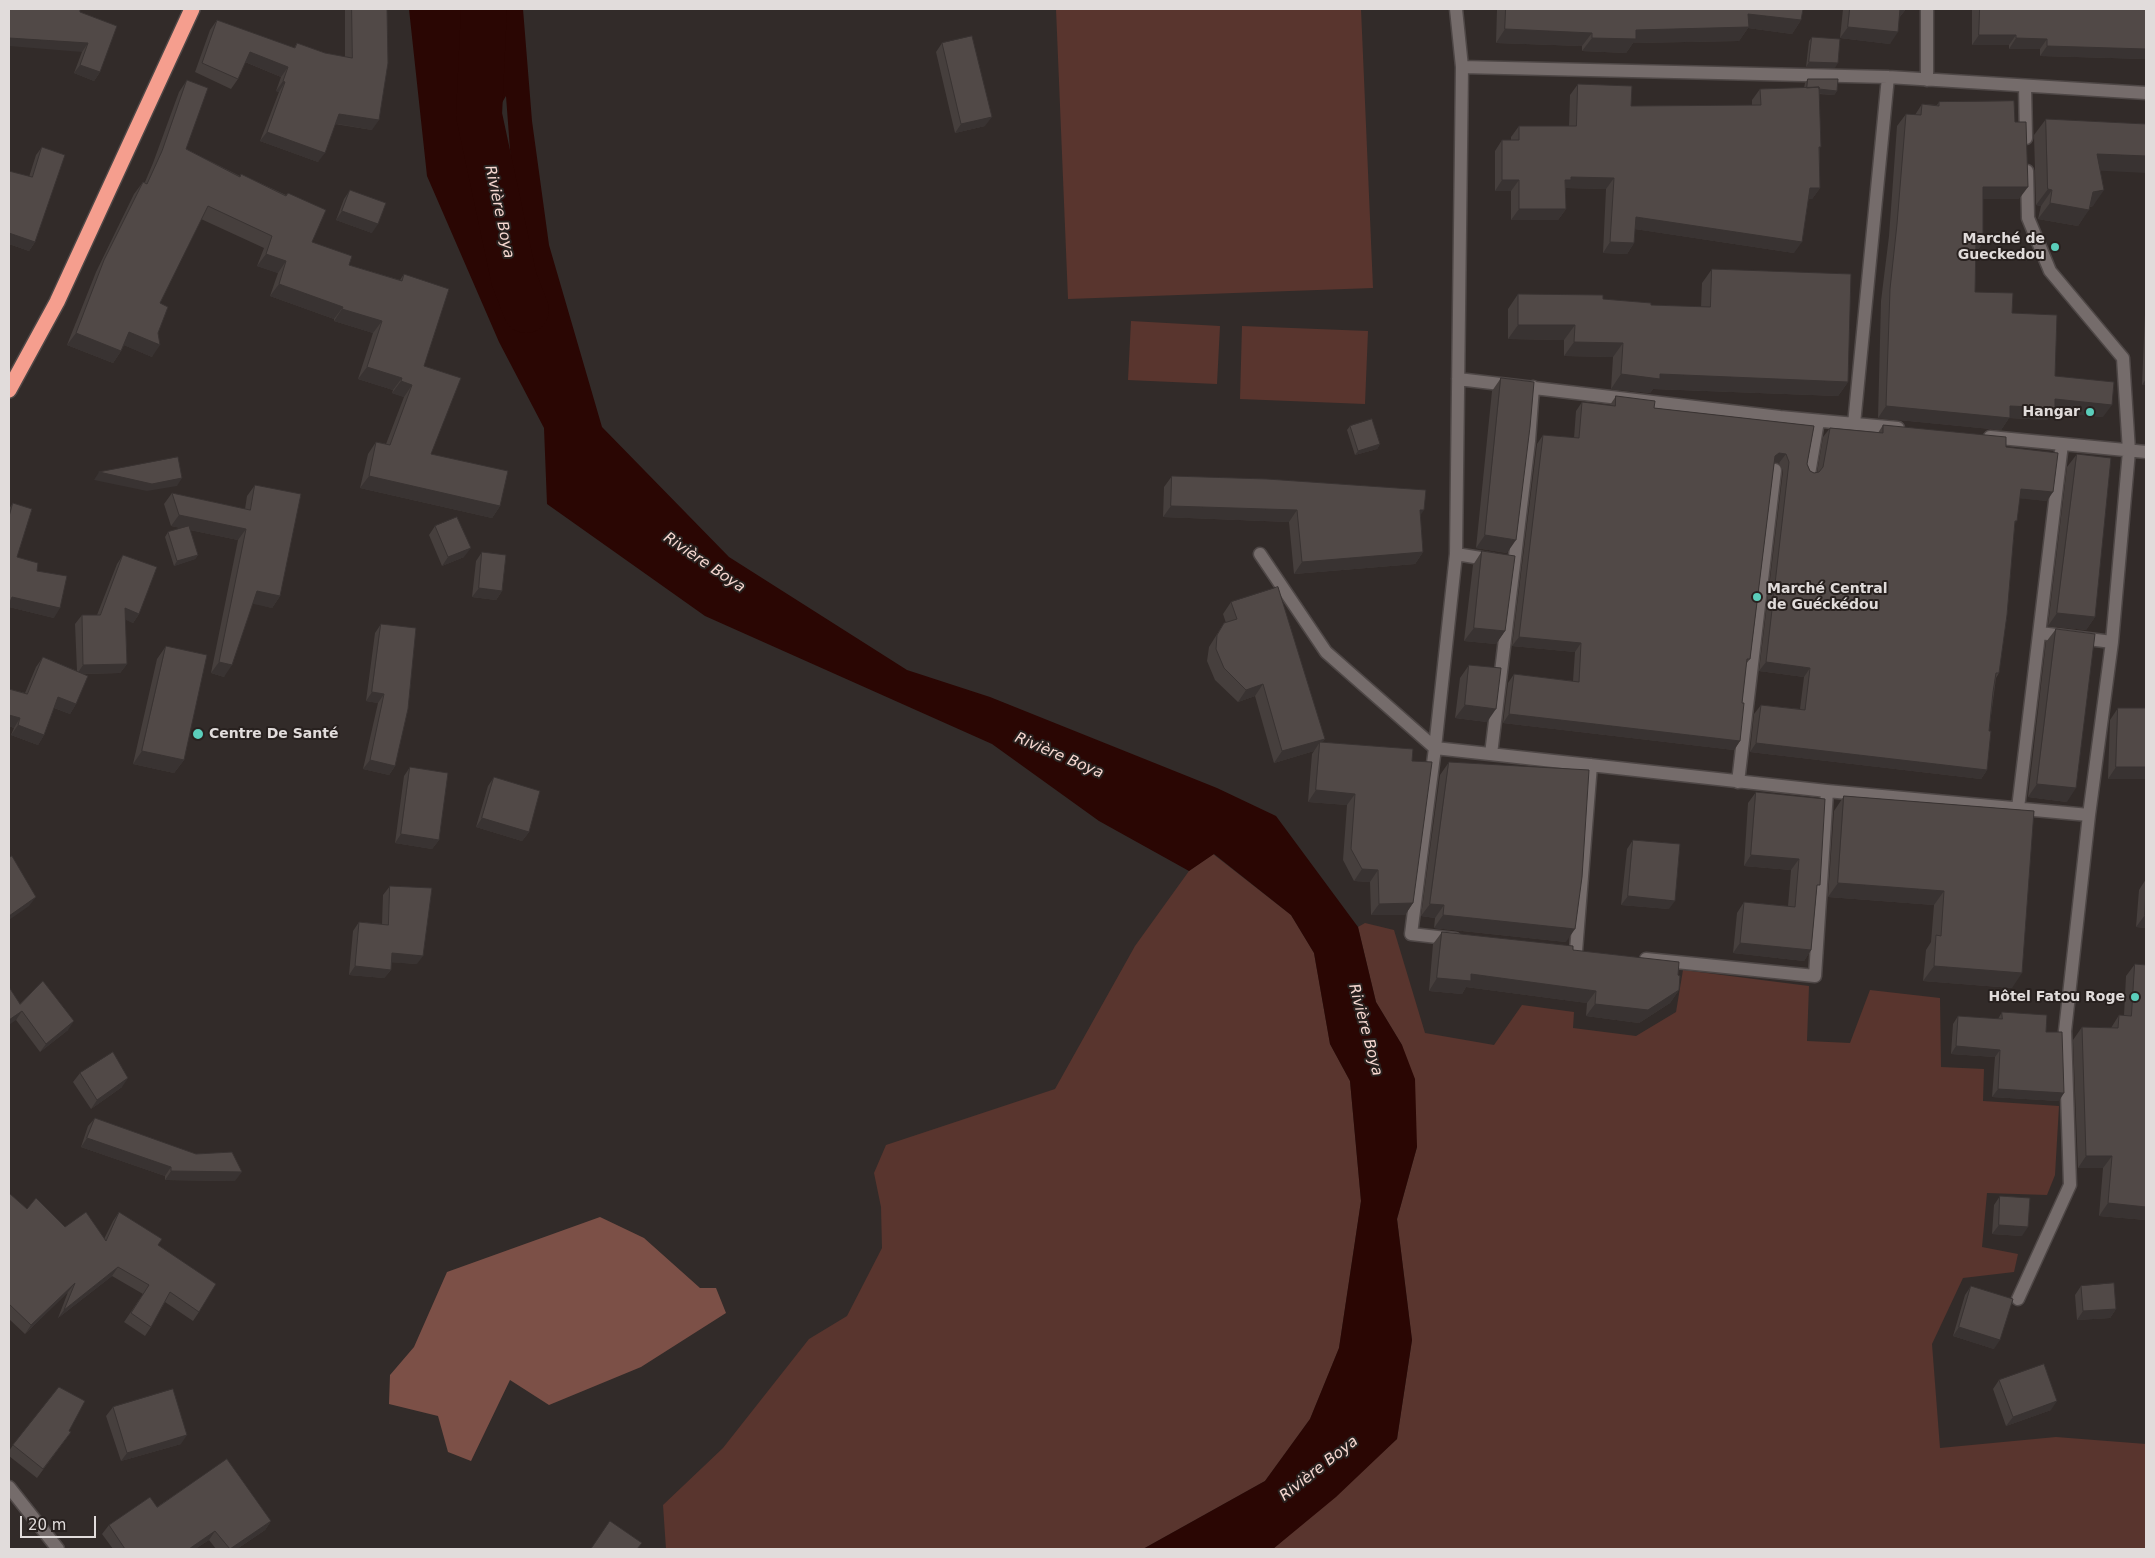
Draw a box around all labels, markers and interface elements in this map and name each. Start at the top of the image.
water label: Rivière Boya [480,164,518,260]
place label: Marché de Gueckedou [1958,231,2045,264]
marker: Marché de Gueckedou [2049,241,2061,253]
place label: Hangar [2022,404,2080,420]
marker: Hangar [2084,406,2096,418]
water label: Rivière Boya [660,529,748,597]
place label: Marché Central de Guéckédou [1767,581,1887,614]
marker: Marché Central de Guéckédou [1751,591,1763,603]
place label: Centre De Santé [209,726,338,742]
marker: Centre De Santé [191,727,205,741]
water label: Rivière Boya [1012,729,1106,783]
water label: Rivière Boya [1344,982,1386,1078]
place label: Hôtel Fatou Roge [1989,989,2125,1005]
marker: Hôtel Fatou Roge [2129,991,2141,1003]
water label: Rivière Boya [1276,1433,1362,1505]
scale bar [22,1506,99,1538]
text: 20 m [28,1516,66,1534]

